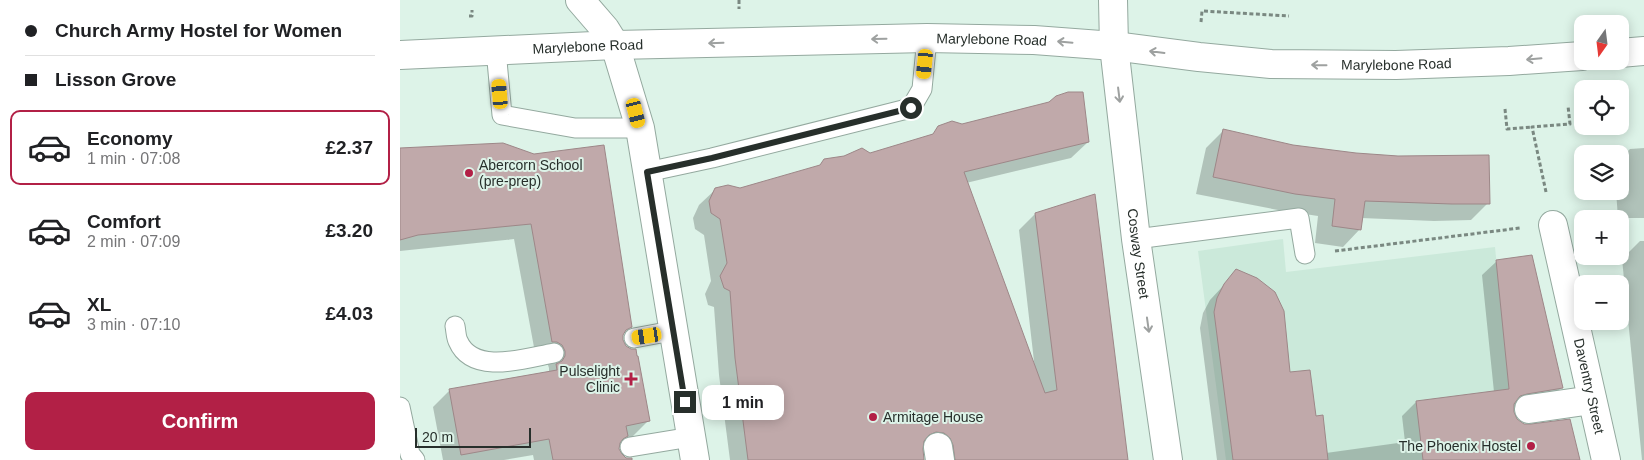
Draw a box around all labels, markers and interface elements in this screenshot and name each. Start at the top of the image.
north arrow [1574,15,1629,70]
map controls [1574,15,1629,330]
text: Church Army Hostel for Women [55,20,342,41]
street label: Marylebone Road [936,30,1048,49]
one-way arrow [871,34,887,44]
street label: Marylebone Road [532,36,643,57]
one-way arrow [1057,37,1073,47]
one-way arrow [708,38,724,48]
one-way arrow [1150,47,1166,57]
car [915,48,934,80]
street label: Marylebone Road [1341,55,1452,73]
one-way arrow [1526,55,1542,64]
one-way arrow [1311,60,1328,70]
text: Lisson Grove [55,69,176,90]
car [491,78,508,110]
button: locate [1574,80,1629,135]
one-way arrow [1114,86,1124,102]
car [625,97,646,129]
route start [900,97,922,119]
icon: car [27,125,72,170]
text: Economy [87,128,173,149]
text: £2.37 [325,137,373,158]
button: layers [1574,145,1629,200]
text: 1 min · 07:08 [87,150,180,167]
place label: Abercorn School (pre-prep) [479,157,583,189]
marker: Abercorn School (pre-prep) [463,167,475,179]
street label: Cosway Street [1125,207,1153,300]
icon: car [27,208,72,253]
button: + [1574,210,1629,265]
text: Comfort [87,211,161,232]
text: £3.20 [325,220,373,241]
text: 2 min · 07:09 [87,233,180,250]
button: − [1574,275,1629,330]
icon: car [27,291,72,336]
text: XL [87,294,111,315]
text: £4.03 [325,303,373,324]
text: 3 min · 07:10 [87,316,180,333]
one-way arrow [1143,317,1153,333]
car [631,326,662,346]
street label: Daventry Street [1571,337,1608,435]
place label: Pulselight Clinic [559,363,620,395]
marker: Pulselight Clinic [624,372,638,386]
callout: 1 min [702,384,785,420]
route end [674,391,696,413]
button: Confirm [25,392,375,450]
text: 1 min [722,394,764,411]
place label: Armitage House [883,409,984,425]
marker: Armitage House [867,411,879,423]
scale bar [415,425,531,448]
text: 20 m [422,429,453,445]
place label: The Phoenix Hostel [1399,438,1521,454]
marker: The Phoenix Hostel [1525,440,1537,452]

